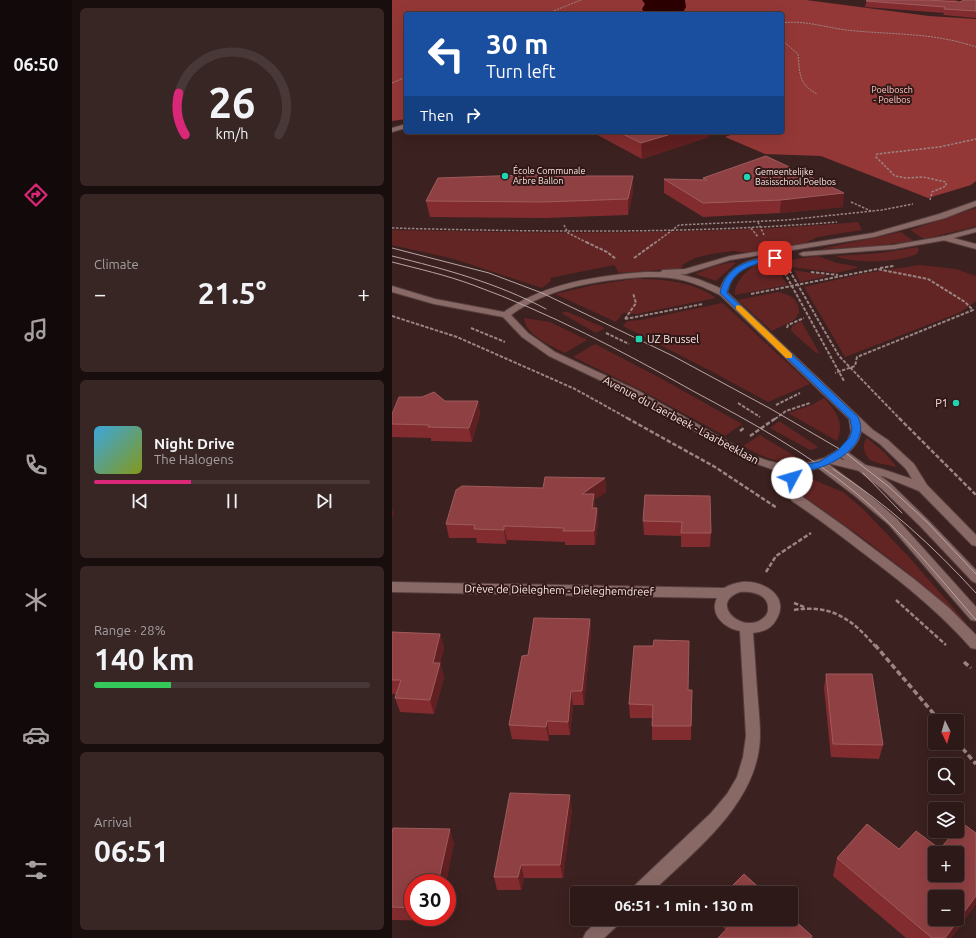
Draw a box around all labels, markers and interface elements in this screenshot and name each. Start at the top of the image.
icon: left [420,28,472,80]
text: 30 m [486,28,548,59]
text: 06:50 [13,54,59,74]
text: Turn left [486,61,556,81]
text: 26 [209,79,255,126]
park label: Poelbosch - Poelbos [871,85,913,105]
icon: right [462,104,484,126]
text: Then [420,107,454,124]
text: km/h [216,126,248,142]
place label: École Communale Arbre Ballon [513,164,585,186]
place label: Gemeentelijke Basisschool Poelbos [755,167,836,187]
marker: École Communale Arbre Ballon [500,171,510,181]
marker: Gemeentelijke Basisschool Poelbos [742,172,752,182]
icon: directions [22,181,50,209]
pin [758,241,792,275]
icon: arrive [764,247,786,269]
text: Climate [94,257,139,271]
text: 21.5° [198,276,266,310]
text: − [94,281,106,306]
text: + [358,281,370,306]
icon: music [22,316,50,344]
place label: UZ Brussel [647,333,699,345]
marker: UZ Brussel [634,334,644,344]
street label: Avenue du Laerbeek - Laarbeeklaan [601,374,761,466]
place label: P1 [935,397,948,409]
marker: P1 [951,398,961,408]
text: Night Drive [154,435,235,452]
icon: phone [22,451,50,479]
text: The Halogens [154,452,233,466]
position arrow [771,457,813,499]
icon: previous [129,490,151,512]
icon: pause [221,490,243,512]
icon: next [313,490,335,512]
street label: Drève de Dieleghem - Dieleghemdreef [464,582,655,598]
icon: climate [22,586,50,614]
text: Range · 28% [94,623,166,637]
text: 140 km [94,642,195,676]
north arrow [928,714,964,750]
map controls [928,714,964,926]
icon: car [22,721,50,749]
button: search [928,758,964,794]
button: layers [928,802,964,838]
text: Arrival [94,815,132,829]
text: 06:51 [94,834,169,868]
button: + [928,846,964,882]
icon: filters [22,856,50,884]
speed limit sign: 30 [404,874,456,926]
button: − [928,890,964,926]
text: 06:51 · 1 min · 130 m [615,897,753,914]

